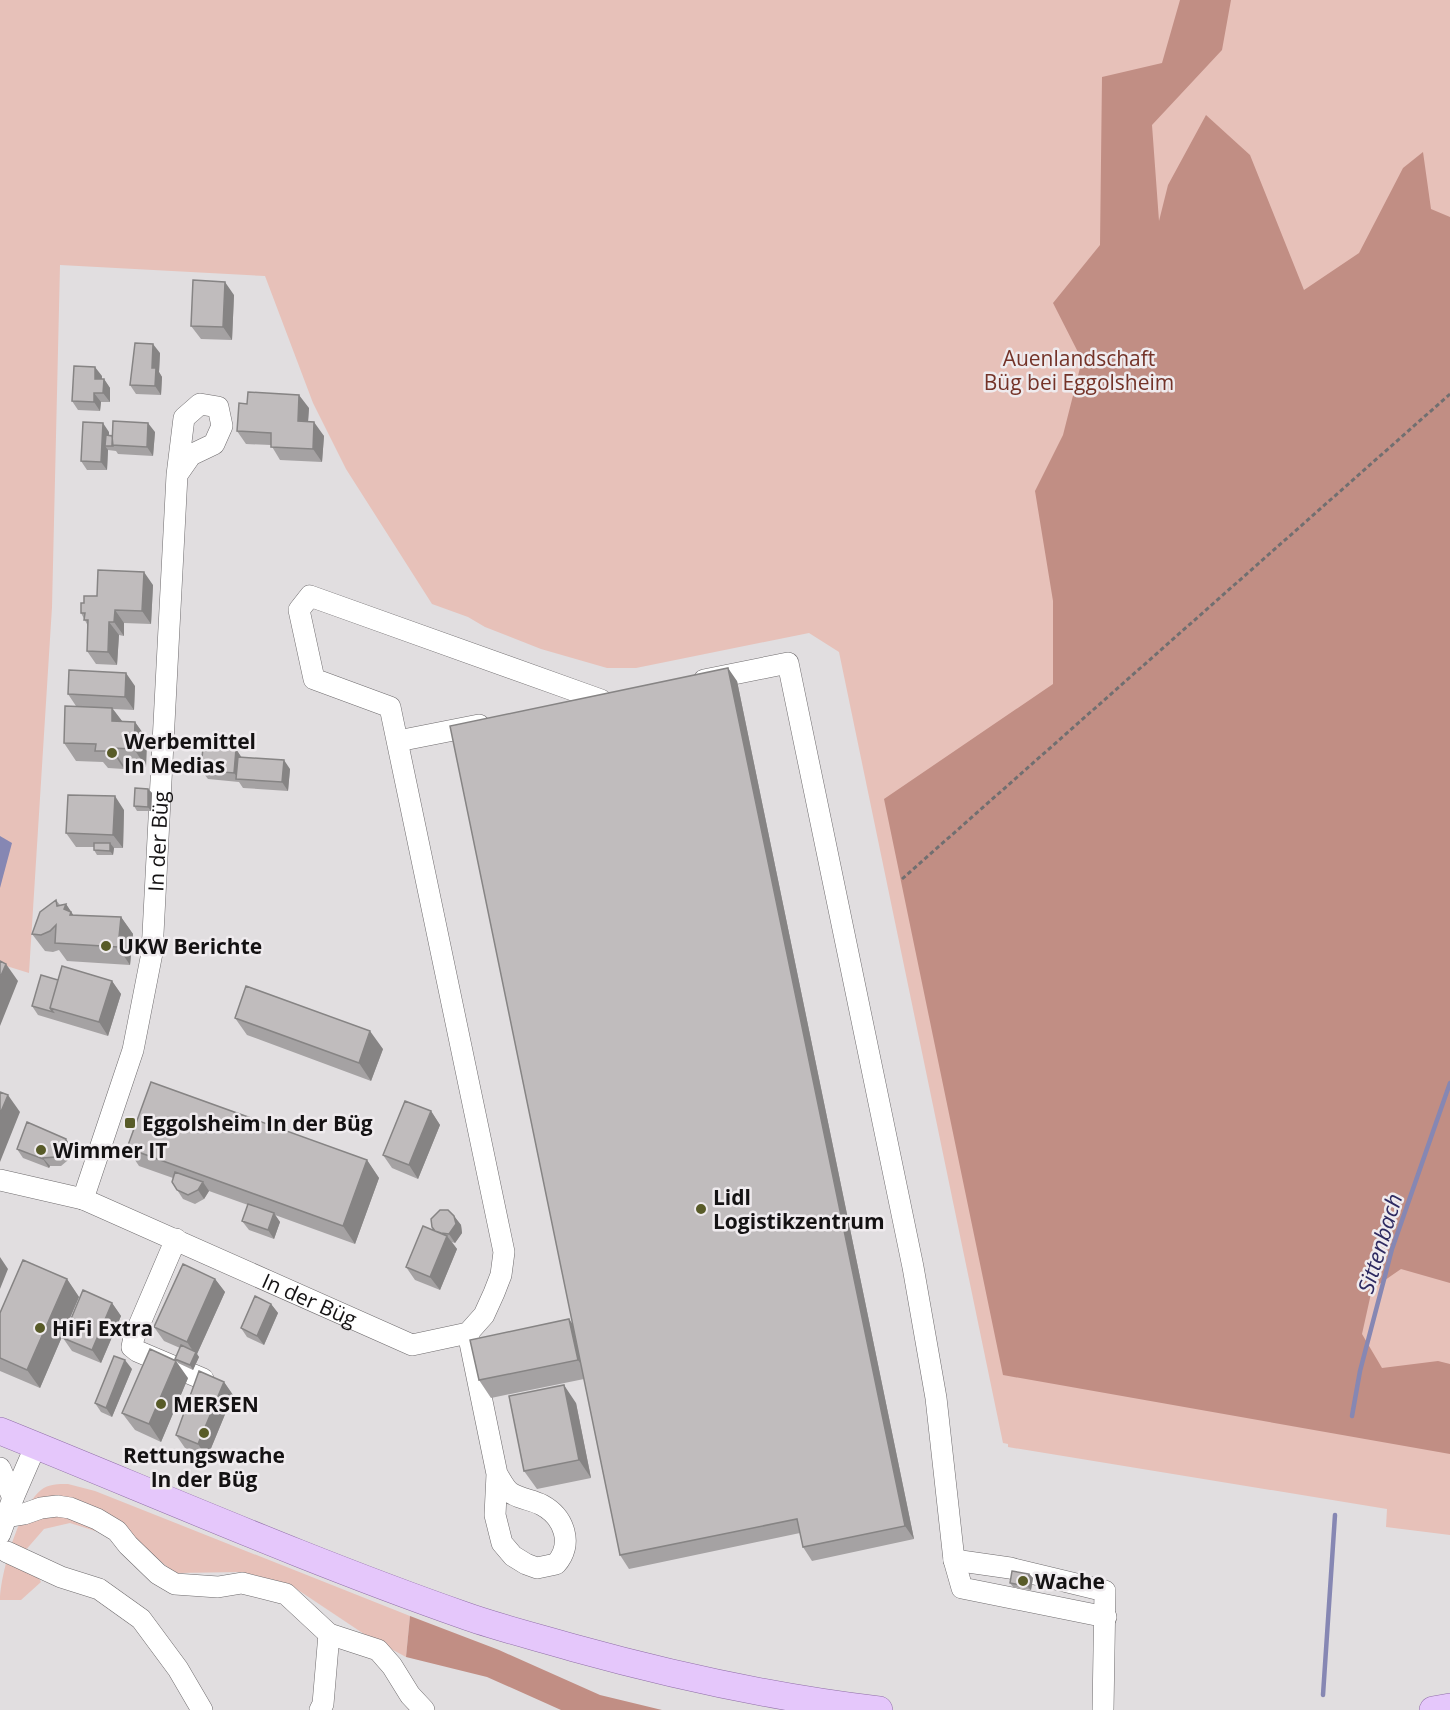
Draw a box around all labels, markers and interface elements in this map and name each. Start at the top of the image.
park label: Auenlandschaft Büg bei Eggolsheim [984,344,1174,396]
place label: Werbemittel In Medias [124,727,256,779]
marker: Werbemittel In Medias [105,746,119,760]
street label: In der Büg [141,790,174,892]
place label: UKW Berichte [118,932,262,960]
marker: UKW Berichte [99,939,113,953]
place label: Eggolsheim In der Büg [142,1109,373,1137]
marker: Eggolsheim In der Büg [123,1116,137,1130]
place label: Wimmer IT [53,1136,167,1164]
marker: Wimmer IT [34,1143,48,1157]
place label: Lidl Logistikzentrum [713,1183,885,1235]
water label: Sittenbach [1350,1190,1408,1296]
marker: Lidl Logistikzentrum [694,1202,708,1216]
street label: In der Büg [258,1266,361,1333]
place label: HiFi Extra [52,1314,153,1342]
marker: HiFi Extra [33,1321,47,1335]
place label: MERSEN [173,1390,259,1418]
marker: MERSEN [154,1397,168,1411]
marker: Rettungswache In der Büg [197,1426,211,1440]
place label: Rettungswache In der Büg [123,1441,285,1493]
place label: Wache [1035,1567,1105,1595]
marker: Wache [1016,1574,1030,1588]

